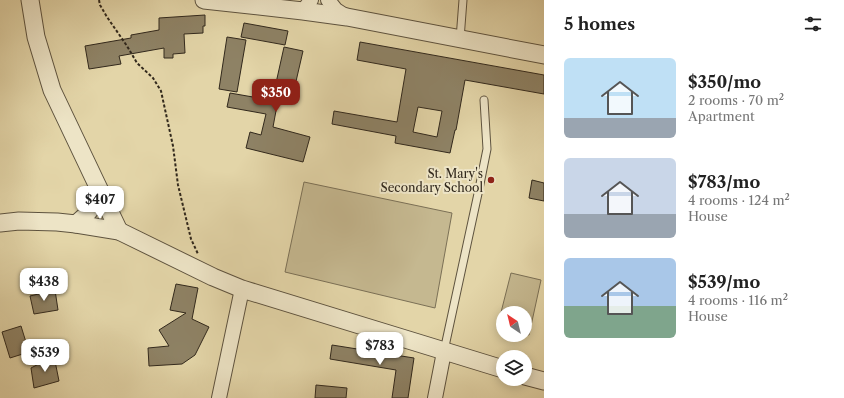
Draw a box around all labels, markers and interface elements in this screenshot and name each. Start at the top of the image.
icon: filters [802,13,824,35]
text: 5 homes [564,14,635,34]
text: $350/mo [688,72,761,92]
icon: home [596,74,644,122]
pin: $350 [252,79,300,113]
text: $350 [261,84,291,100]
text: 2 rooms · 70 m² [688,92,784,108]
text: Apartment [688,108,755,124]
place label: St. Mary's Secondary School [380,166,483,195]
text: $783/mo [688,172,760,192]
icon: home [596,174,644,222]
marker: St. Mary's Secondary School [486,175,496,185]
pin: $407 [76,186,124,220]
text: $407 [85,191,115,207]
text: 4 rooms · 124 m² [688,192,790,208]
text: House [688,208,728,224]
pin: $438 [20,268,68,302]
text: $539/mo [688,272,760,292]
text: $438 [29,273,59,289]
icon: home [596,274,644,322]
text: 4 rooms · 116 m² [688,292,788,308]
north arrow [496,306,532,342]
map controls [496,306,532,386]
text: House [688,308,728,324]
pin: $783 [356,332,404,366]
text: $783 [365,337,395,353]
pin: $539 [21,339,69,373]
text: $539 [30,344,60,360]
button: layers [496,350,532,386]

